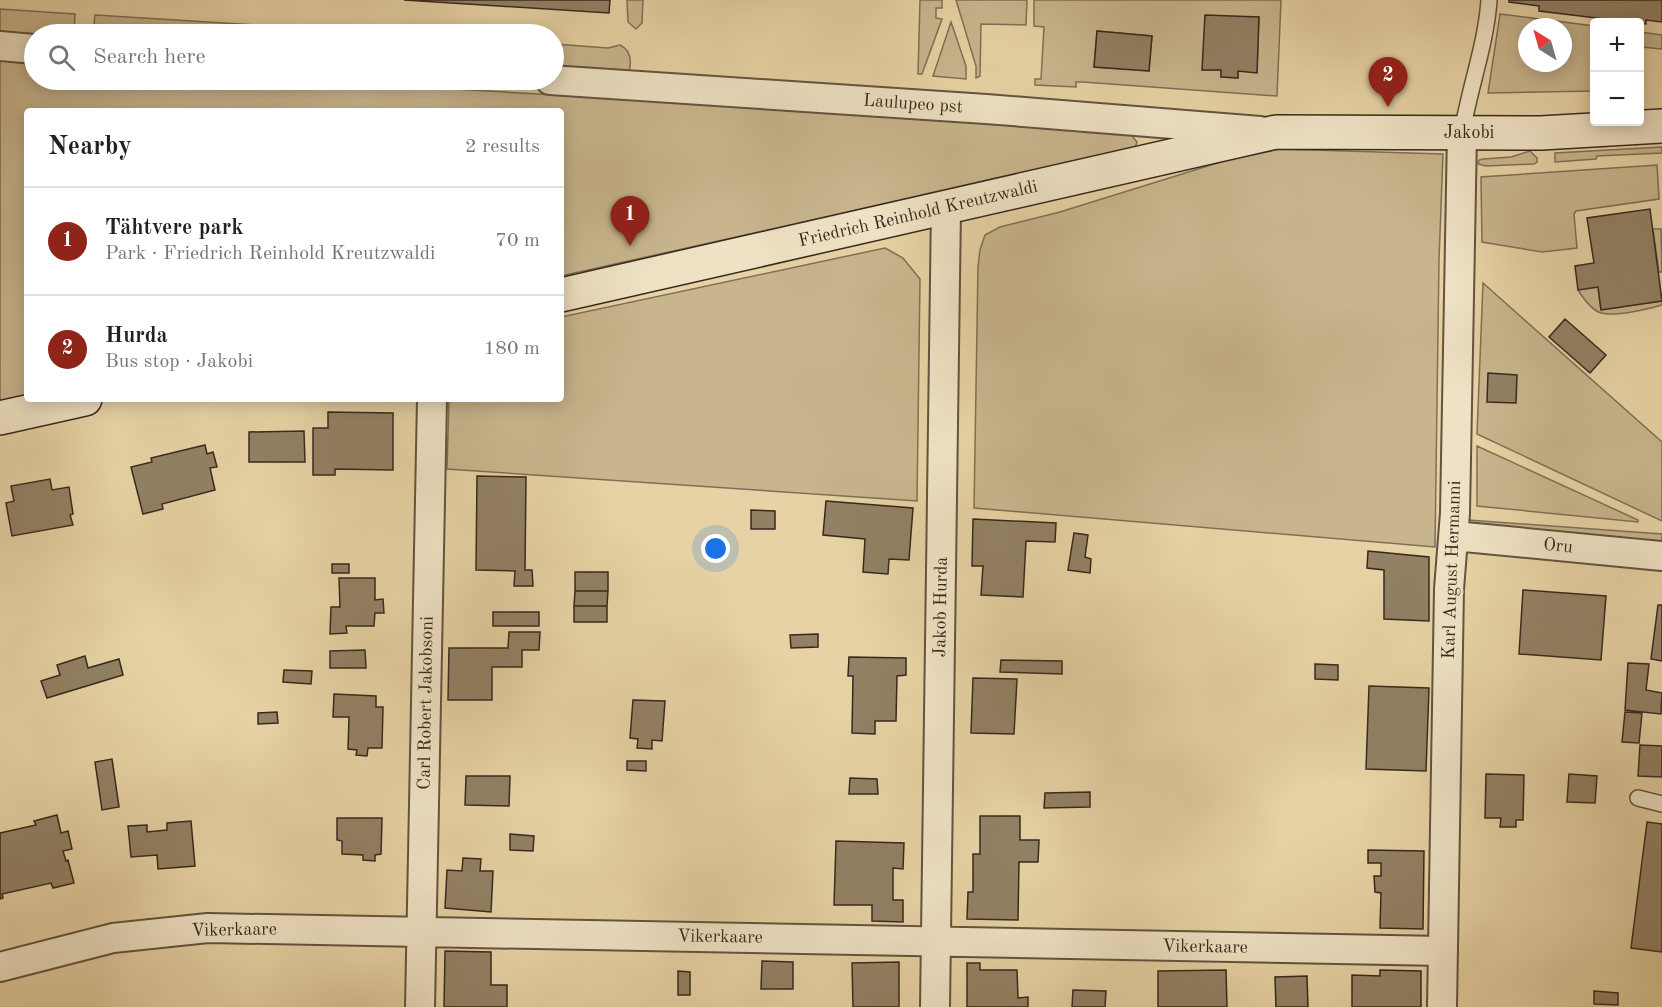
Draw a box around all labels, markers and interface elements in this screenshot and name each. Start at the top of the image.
north arrow [1518,18,1572,72]
map controls [1590,18,1644,126]
button: + [1590,18,1644,72]
search box [24,24,564,90]
icon: search [45,41,78,74]
text: Search here [93,46,206,68]
pin: 2 [1368,57,1408,107]
button: − [1590,72,1644,126]
street label: Laulupeo pst [862,92,964,116]
street label: Jakobi [1444,124,1495,142]
text: Nearby [48,134,132,160]
text: 2 results [465,137,540,157]
street label: Friedrich Reinhold Kreutzwaldi [796,178,1040,250]
pin: 1 [610,196,650,246]
text: Tähtvere park [105,217,244,239]
text: 1 [62,231,73,251]
text: 70 m [495,231,540,251]
text: Park · Friedrich Reinhold Kreutzwaldi [105,244,436,264]
text: Hurda [105,325,168,347]
text: 2 [62,339,73,359]
text: 180 m [484,339,540,359]
text: Bus stop · Jakobi [105,352,253,372]
street label: Karl August Hermanni [1440,480,1464,660]
your location [701,534,730,563]
street label: Oru [1542,536,1574,557]
street label: Jakob Hurda [931,556,951,657]
street label: Carl Robert Jakobsoni [415,616,437,790]
street label: Vikerkaare [191,920,277,940]
street label: Vikerkaare [677,927,763,947]
street label: Vikerkaare [1162,937,1248,957]

